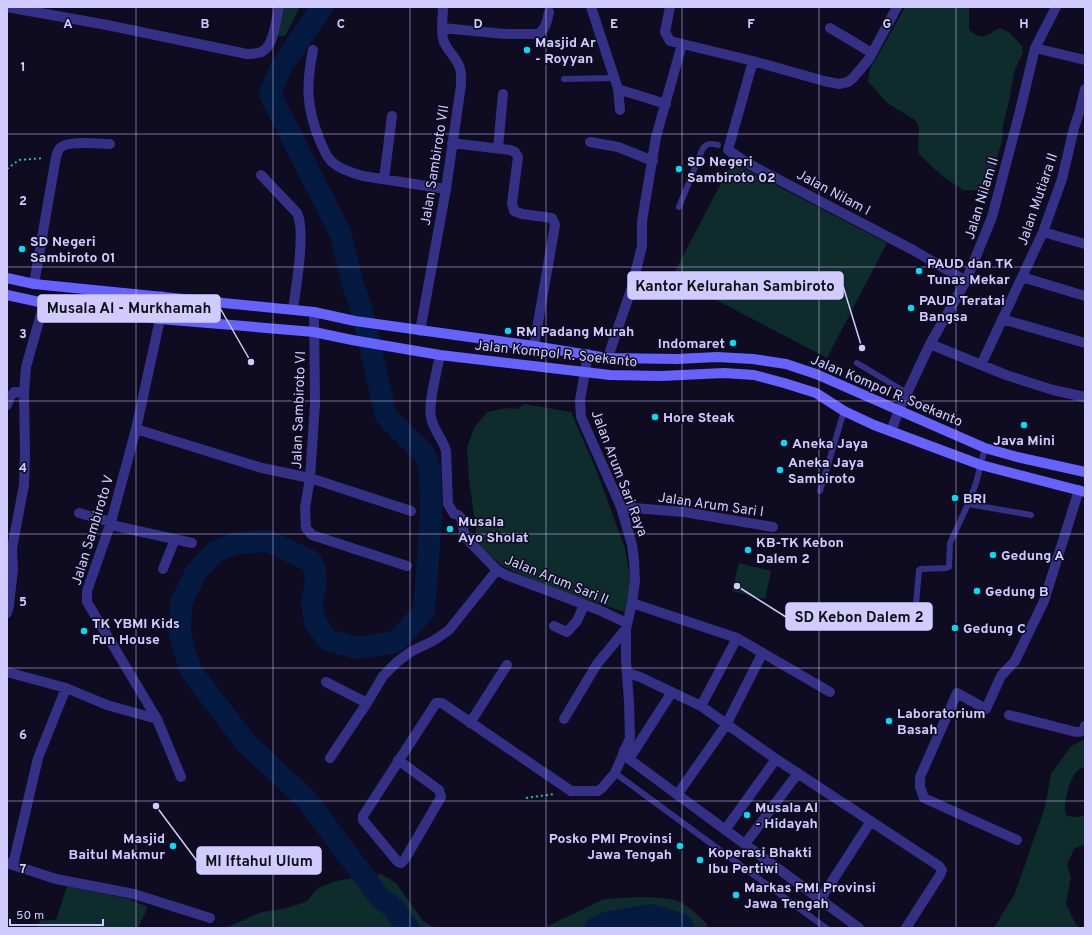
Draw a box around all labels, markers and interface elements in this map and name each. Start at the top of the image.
text: A [63,17,73,33]
text: B [201,17,210,33]
text: C [337,17,345,33]
text: D [473,17,483,33]
text: E [610,17,618,33]
text: F [747,17,755,33]
text: G [883,17,892,33]
text: H [1019,17,1029,33]
place label: Masjid Ar - Royyan [535,35,596,68]
marker: Masjid Ar - Royyan [522,45,532,55]
text: 1 [20,60,26,76]
street label: Jalan Sambiroto VII [418,104,453,227]
street label: Jalan Mutiara II [1015,151,1062,248]
place label: SD Negeri Sambiroto 02 [687,154,776,187]
street label: Jalan Nilam II [962,155,1003,242]
marker: SD Negeri Sambiroto 02 [674,164,684,174]
street label: Jalan Nilam I [793,167,873,220]
text: 2 [19,194,27,210]
place label: SD Negeri Sambiroto 01 [30,234,116,267]
marker: SD Negeri Sambiroto 01 [17,244,27,254]
place label: PAUD dan TK Tunas Mekar [927,256,1014,289]
marker: PAUD dan TK Tunas Mekar [914,266,924,276]
callout: Kantor Kelurahan Sambiroto [628,272,843,299]
text: Kantor Kelurahan Sambiroto [635,278,835,297]
place label: PAUD Teratai Bangsa [919,293,1005,326]
callout: Musala Al - Murkhamah [38,295,220,322]
text: Musala Al - Murkhamah [47,300,211,319]
marker: PAUD Teratai Bangsa [906,303,916,313]
place label: RM Padang Murah [516,324,634,341]
marker: RM Padang Murah [503,326,513,336]
text: 3 [19,327,27,343]
place label: Indomaret [658,336,725,353]
street label: Jalan Kompol R. Soekanto [474,337,638,372]
marker: Indomaret [728,338,738,348]
street label: Jalan Sambiroto VI [289,351,310,469]
street label: Jalan Kompol R. Soekanto [808,352,965,431]
street label: Jalan Arum Sari Raya [587,408,651,539]
place label: Hore Steak [663,410,735,427]
marker: Hore Steak [650,412,660,422]
marker: Java Mini [1019,420,1029,430]
place label: Java Mini [993,433,1055,450]
place label: Aneka Jaya [792,436,868,453]
marker: Aneka Jaya [779,438,789,448]
place label: Aneka Jaya Sambiroto [788,455,864,488]
text: 4 [19,461,27,477]
marker: Aneka Jaya Sambiroto [775,465,785,475]
street label: Jalan Sambiroto V [69,473,118,588]
street label: Jalan Arum Sari I [657,490,765,521]
place label: BRI [963,491,986,508]
marker: BRI [950,493,960,503]
place label: Musala Ayo Sholat [458,514,529,547]
marker: Musala Ayo Sholat [445,524,455,534]
place label: KB-TK Kebon Dalem 2 [756,535,844,568]
marker: KB-TK Kebon Dalem 2 [743,545,753,555]
place label: Gedung A [1001,548,1064,565]
marker: Gedung A [988,550,998,560]
street label: Jalan Arum Sari II [502,552,611,609]
place label: Gedung B [985,584,1049,601]
marker: Gedung B [972,586,982,596]
text: 5 [19,595,27,611]
callout: SD Kebon Dalem 2 [786,603,932,630]
text: SD Kebon Dalem 2 [794,609,924,628]
place label: TK YBMI Kids Fun House [92,616,180,649]
place label: Gedung C [963,621,1026,638]
marker: Gedung C [950,623,960,633]
marker: TK YBMI Kids Fun House [79,626,89,636]
place label: Laboratorium Basah [897,706,985,739]
marker: Laboratorium Basah [884,716,894,726]
text: 6 [19,728,27,744]
place label: Musala Al - Hidayah [755,800,818,833]
marker: Musala Al - Hidayah [742,810,752,820]
place label: Masjid Baitul Makmur [69,831,165,864]
place label: Posko PMI Provinsi Jawa Tengah [549,831,672,864]
marker: Masjid Baitul Makmur [168,841,178,851]
marker: Posko PMI Provinsi Jawa Tengah [675,841,685,851]
place label: Koperasi Bhakti Ibu Pertiwi [708,845,812,878]
callout: MI Iftahul Ulum [197,847,321,874]
text: MI Iftahul Ulum [205,853,313,872]
marker: Koperasi Bhakti Ibu Pertiwi [695,855,705,865]
text: 7 [20,862,27,878]
place label: Markas PMI Provinsi Jawa Tengah [744,880,876,913]
marker: Markas PMI Provinsi Jawa Tengah [731,890,741,900]
scale bar [10,901,103,927]
text: 50 m [16,908,44,924]

